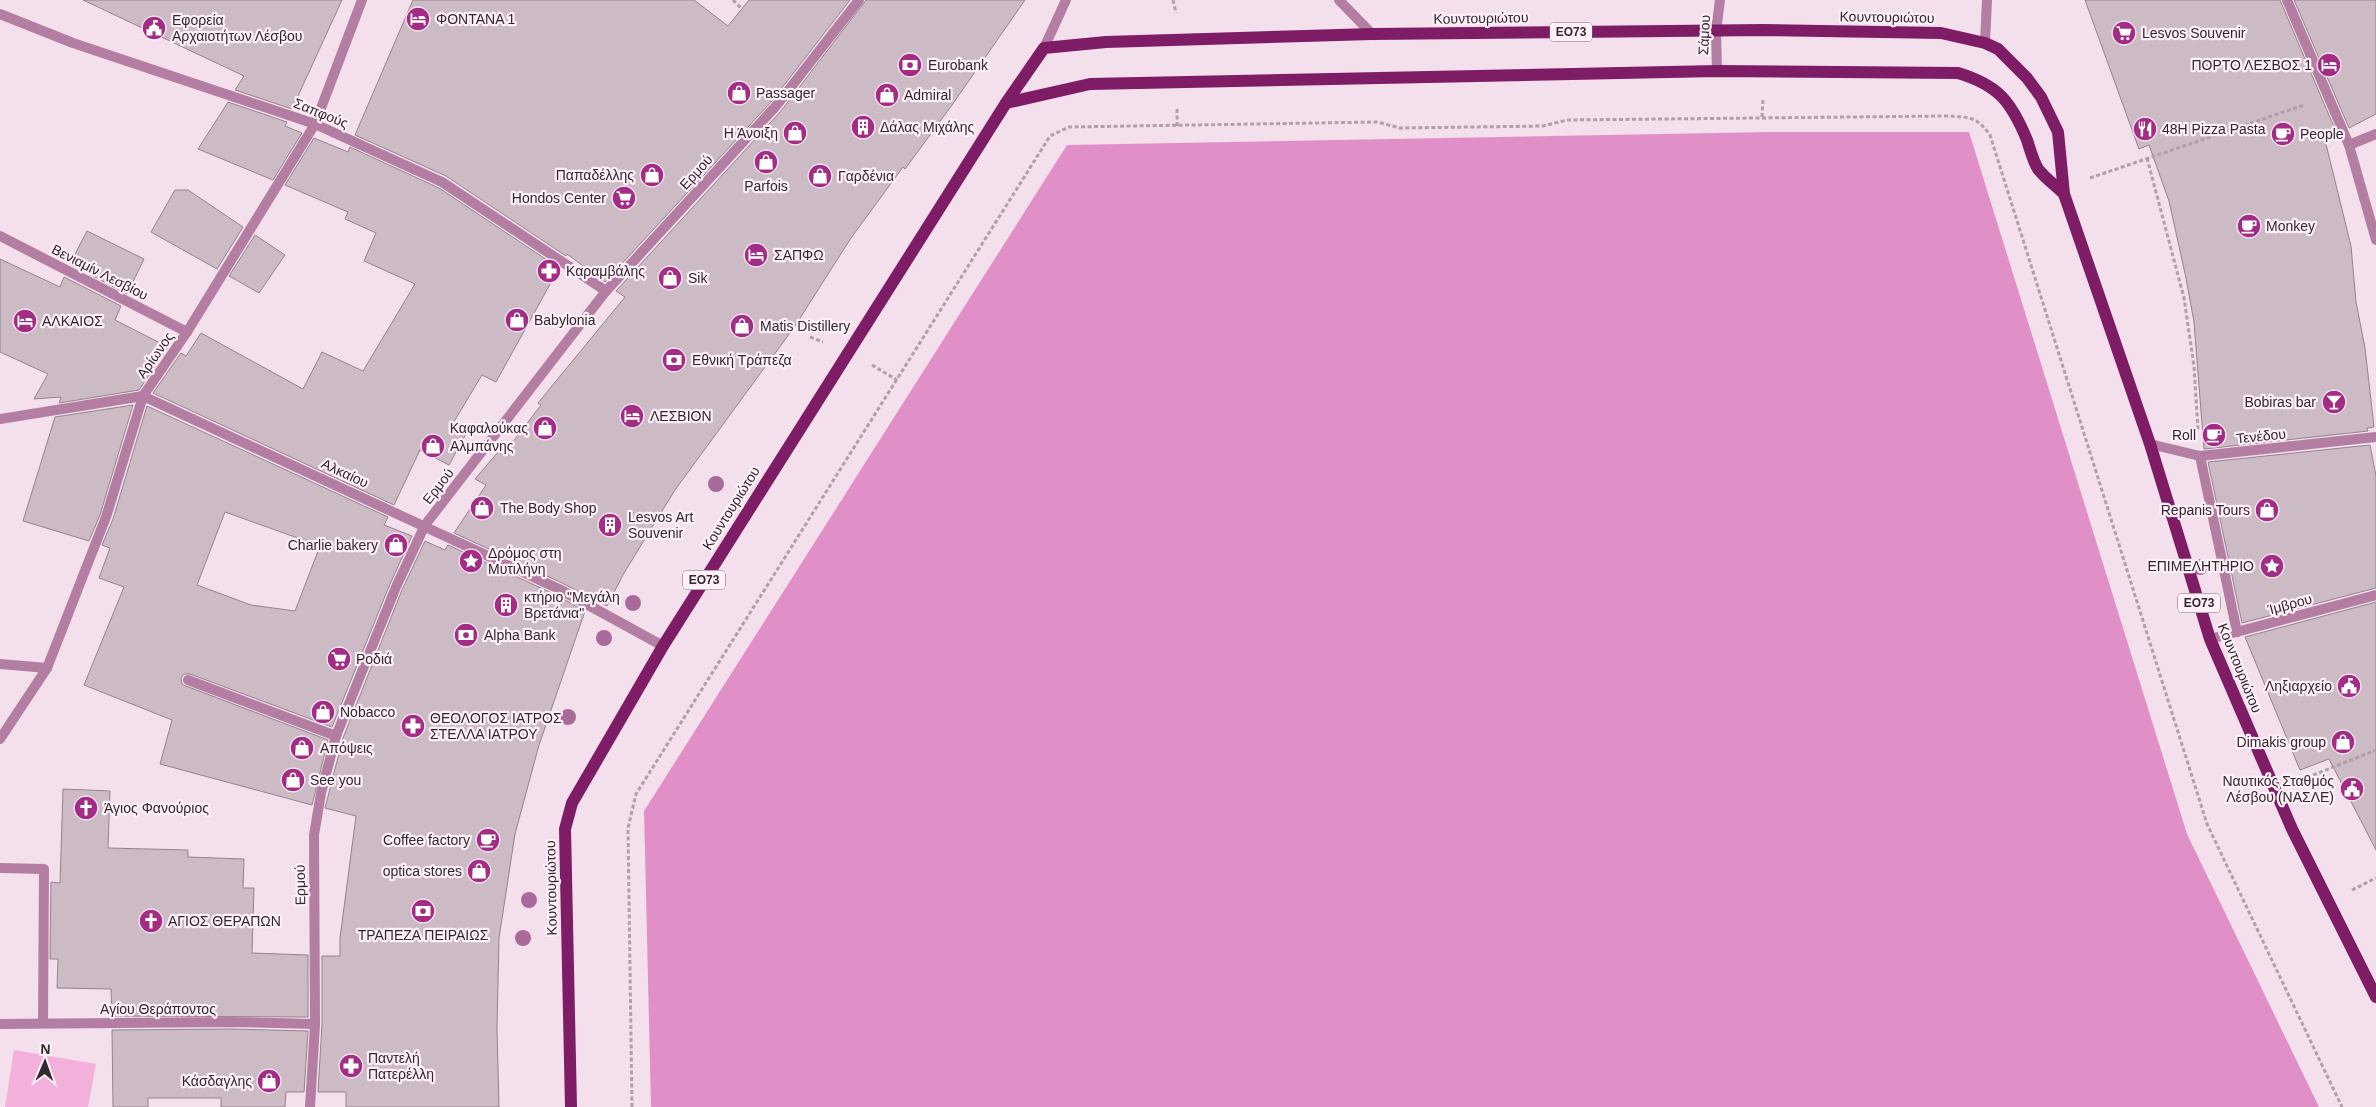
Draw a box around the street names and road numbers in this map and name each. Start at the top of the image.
street label: Κουντουριώτου [1839,8,1935,26]
street label: Κουντουριώτου [1433,9,1529,27]
street label: Σάμου [1695,14,1713,56]
road number: ΕΟ73 [1550,22,1592,42]
street label: Σαπφούς [291,95,351,131]
street label: Ερμού [676,151,716,193]
street label: Βενιαμίν Λεσβίου [49,241,151,303]
street label: Αρίωνος [133,329,177,381]
street label: Τενέδου [2235,425,2287,447]
street label: Αλκαίου [319,455,371,491]
street label: Κουντουριώτου [699,463,763,553]
street label: Ερμού [419,465,457,507]
road number: ΕΟ73 [683,570,725,590]
street label: Ίμβρου [2265,590,2314,618]
road number: ΕΟ73 [2178,594,2220,612]
street label: Κουντουριώτου [2215,621,2265,715]
street label: Κουντουριώτου [542,840,560,936]
street label: Ερμού [292,864,308,906]
street label: Αγίου Θεράποντος [100,1001,216,1017]

